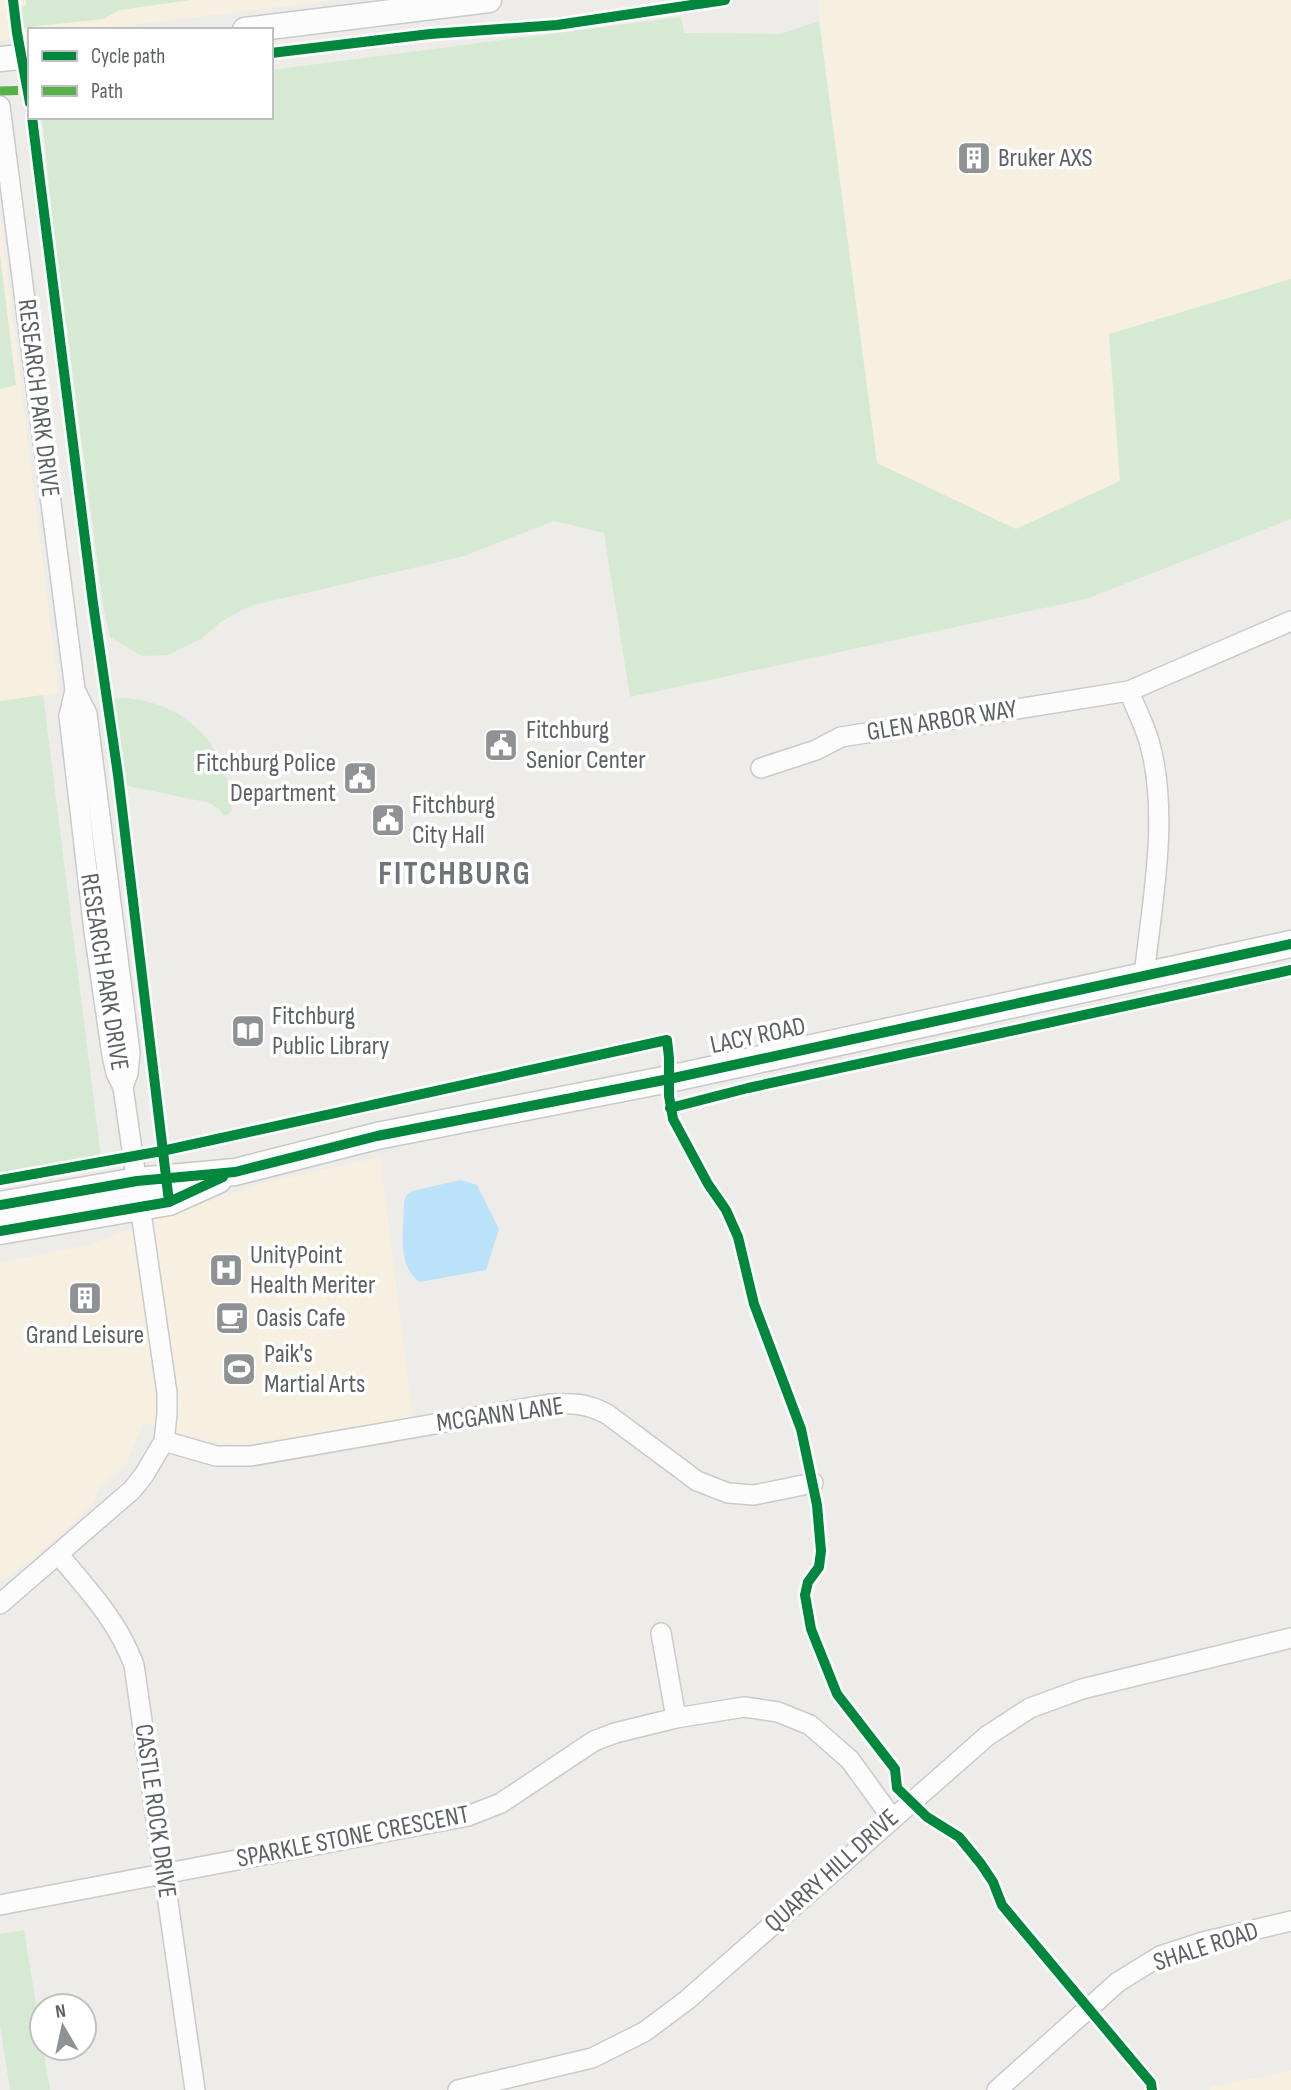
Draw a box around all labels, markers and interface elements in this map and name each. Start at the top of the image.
legend [28,28,273,119]
text: Cycle path [91,44,165,69]
text: Path [91,79,123,104]
building icon: Bruker AXS [955,139,993,177]
place label: Bruker AXS [998,143,1093,174]
street label: RESEARCH PARK DRIVE [10,297,66,499]
street label: GLEN ARBOR WAY [865,694,1019,748]
place label: Fitchburg Senior Center [526,715,646,776]
public building icon: Fitchburg Senior Center [482,726,520,764]
place label: Fitchburg Police Department [196,748,336,809]
public building icon: Fitchburg Police Department [341,759,379,797]
place label: Fitchburg City Hall [412,790,495,851]
public building icon: Fitchburg City Hall [369,801,407,839]
district label: FITCHBURG [378,854,532,894]
street label: RESEARCH PARK DRIVE [73,871,135,1073]
place label: Fitchburg Public Library [272,1001,389,1062]
street label: LACY ROAD [708,1011,808,1061]
library icon: Fitchburg Public Library [229,1012,267,1050]
place label: UnityPoint Health Meriter [250,1240,376,1301]
hospital icon: UnityPoint Health Meriter [207,1251,245,1289]
building icon: Grand Leisure [66,1279,104,1317]
cafe icon: Oasis Cafe [213,1299,251,1337]
place label: Oasis Cafe [256,1303,346,1334]
place label: Grand Leisure [26,1320,144,1351]
place label: Paik's Martial Arts [264,1339,365,1400]
sports icon: Paik's Martial Arts [220,1350,258,1388]
street label: MCGANN LANE [435,1391,565,1439]
street label: CASTLE ROCK DRIVE [127,1722,183,1900]
street label: SPARKLE STONE CRESCENT [234,1799,472,1875]
street label: QUARRY HILL DRIVE [759,1803,905,1939]
street label: SHALE ROAD [1150,1916,1262,1978]
north arrow [28,1992,98,2062]
text: N [54,2000,67,2024]

